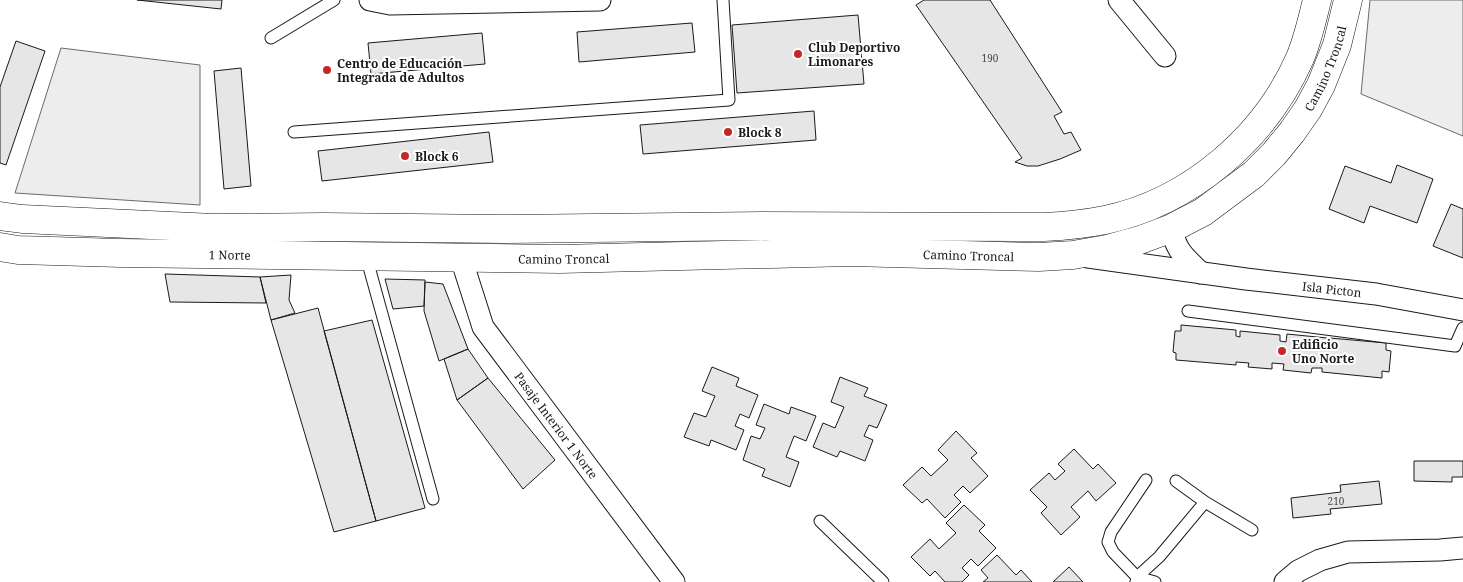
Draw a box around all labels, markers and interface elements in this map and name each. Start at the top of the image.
street label: Camino Troncal [1300,24,1350,114]
place label: Club Deportivo Limonares [808,39,900,70]
marker: Club Deportivo Limonares [792,48,804,60]
house number: 190 [982,51,999,65]
place label: Centro de Educación Integrada de Adultos [337,55,464,86]
marker: Centro de Educación Integrada de Adultos [321,64,333,76]
place label: Block 8 [738,124,782,141]
marker: Block 8 [722,126,734,138]
place label: Block 6 [415,148,459,165]
marker: Block 6 [399,150,411,162]
street label: Camino Troncal [923,245,1015,265]
street label: 1 Norte [208,246,251,263]
street label: Camino Troncal [518,249,610,268]
street label: Isla Picton [1301,277,1363,301]
place label: Edificio Uno Norte [1292,336,1354,367]
marker: Edificio Uno Norte [1276,345,1288,357]
street label: Pasaje Interior 1 Norte [511,368,602,482]
house number: 210 [1328,494,1345,508]

